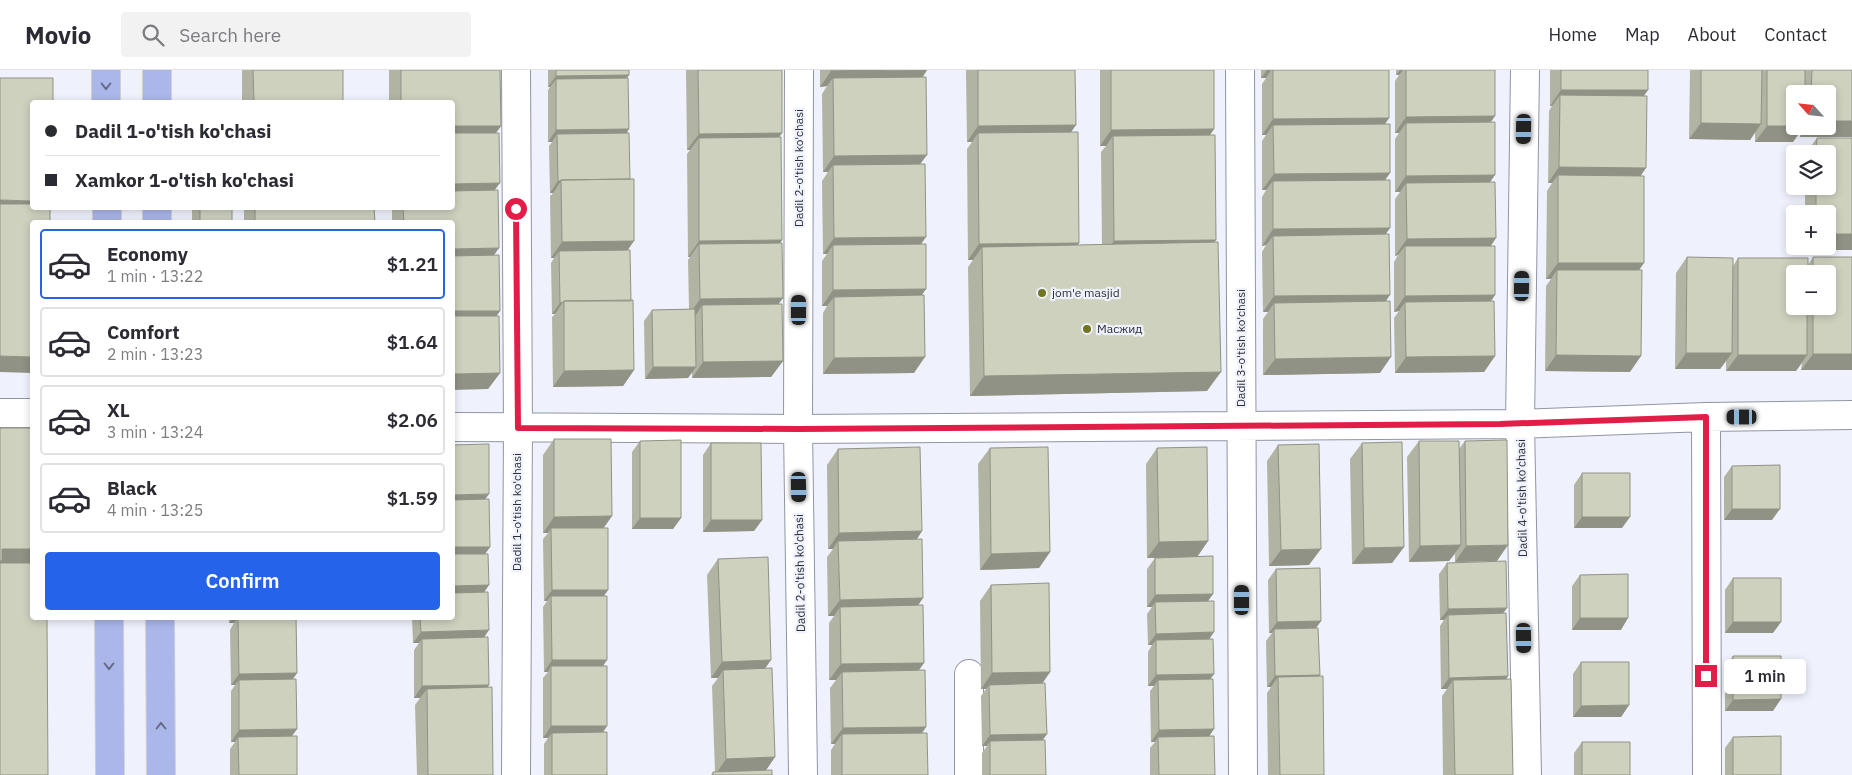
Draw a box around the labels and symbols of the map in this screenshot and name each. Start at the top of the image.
one-way arrow [101,83,111,91]
north arrow [1786,85,1836,135]
street label: Dadil 2-o'tish ko'chasi [791,109,806,227]
car [1516,114,1531,144]
route start [505,198,527,220]
car [1514,271,1529,301]
place label: jom'e masjid [1052,285,1120,300]
marker: jom'e masjid [1036,287,1048,299]
street label: Dadil 3-o'tish ko'chasi [1233,289,1248,407]
car [791,295,806,325]
place label: Масжид [1097,321,1143,336]
marker: Масжид [1081,323,1093,335]
car [1727,410,1757,425]
street label: Dadil 4-o'tish ko'chasi [1513,439,1530,557]
street label: Dadil 1-o'tish ko'chasi [509,453,524,571]
car [791,472,806,502]
street label: Dadil 2-o'tish ko'chasi [791,514,808,632]
car [1234,585,1249,615]
car [1516,623,1531,653]
callout: 1 min [1724,658,1806,694]
one-way arrow [104,662,115,670]
route end [1695,665,1717,687]
one-way arrow [156,722,166,730]

